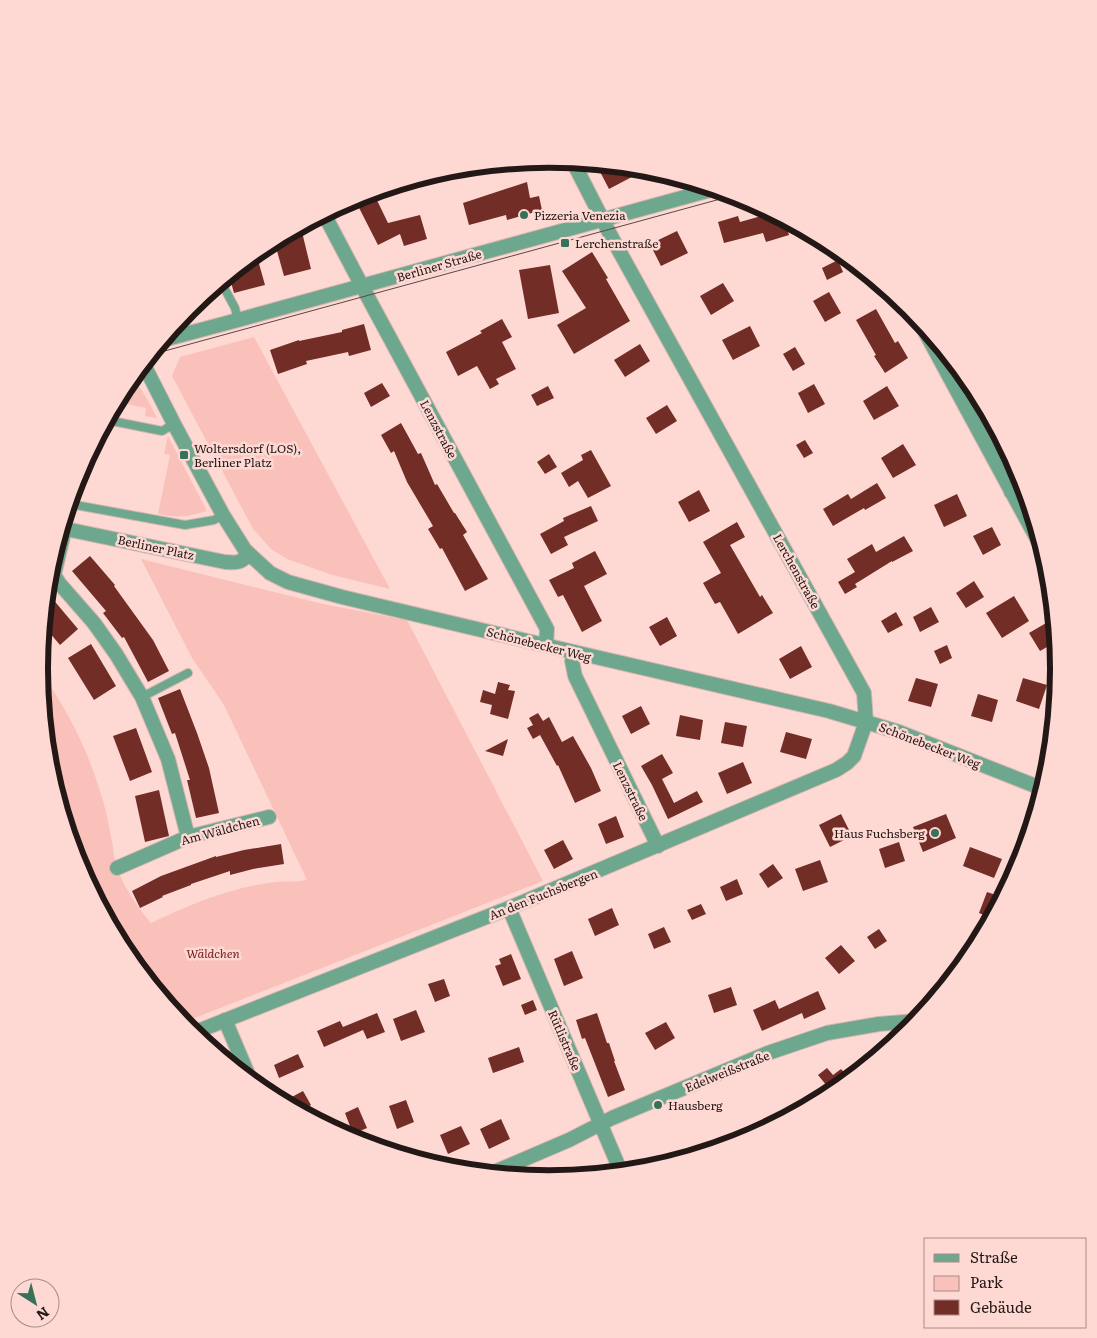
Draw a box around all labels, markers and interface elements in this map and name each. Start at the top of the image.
place label: Pizzeria Venezia [534,206,626,224]
marker: Pizzeria Venezia [518,209,530,221]
place label: Lerchenstraße [575,234,658,252]
marker: Lerchenstraße [559,237,571,249]
street label: Berliner Straße [394,244,484,286]
street label: Lenzstraße [416,397,462,461]
place label: Woltersdorf (LOS), Berliner Platz [194,439,301,471]
marker: Woltersdorf (LOS), Berliner Platz [178,449,190,461]
street label: Berliner Platz [116,530,196,564]
street label: Lerchenstraße [769,530,825,612]
street label: Schönebecker Weg [485,622,594,666]
street label: Schönebecker Weg [877,717,984,773]
street label: Lenzstraße [609,758,653,824]
street label: Am Wäldchen [179,811,261,849]
place label: Haus Fuchsberg [834,824,925,842]
marker: Haus Fuchsberg [929,827,941,839]
street label: An den Fuchsbergen [486,864,600,924]
park label: Wäldchen [186,944,240,962]
street label: Rütlistraße [544,1007,586,1073]
street label: Edelweißstraße [682,1046,772,1096]
place label: Hausberg [668,1096,723,1114]
marker: Hausberg [652,1099,664,1111]
legend [924,1238,1087,1328]
text: Straße [970,1245,1018,1268]
text: Park [970,1270,1004,1293]
north arrow [10,1278,60,1328]
text: Gebäude [970,1295,1032,1318]
text: N [32,1303,54,1326]

